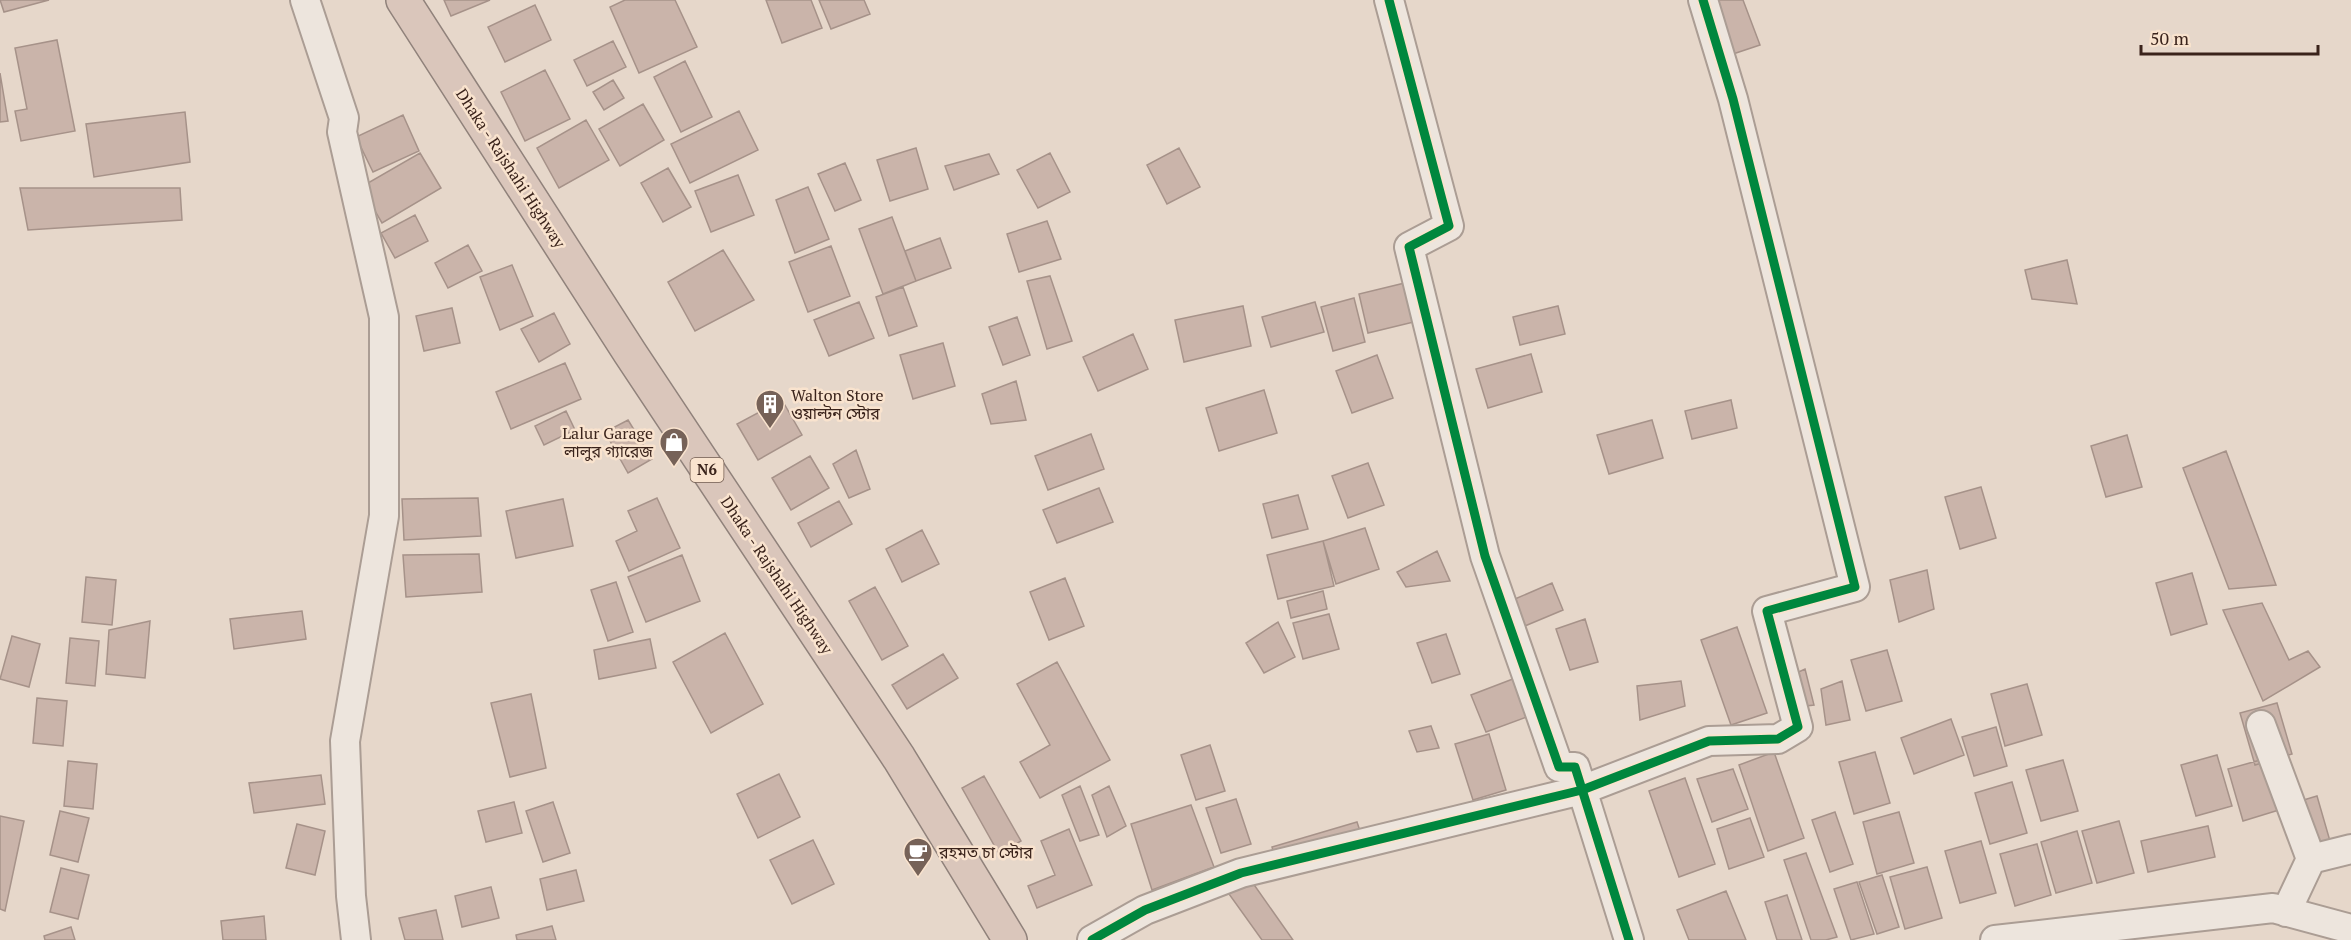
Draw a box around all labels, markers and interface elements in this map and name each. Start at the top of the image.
scale bar [2141,18,2318,56]
text: 50 m [2150,26,2190,50]
street label: Dhaka - Rajshahi Highway [451,84,571,253]
place label: Walton Store ওয়াল্টন স্টোর [791,384,884,424]
building icon: Walton Store ওয়াল্টন স্টোর [754,388,786,430]
place label: Lalur Garage লালুর গ্যারেজ [562,422,653,462]
shop icon: Lalur Garage লালুর গ্যারেজ [658,426,690,468]
road number: N6 [690,458,724,482]
street label: Dhaka - Rajshahi Highway [716,492,839,659]
cafe icon: রহমত চা স্টোর [902,836,934,878]
place label: রহমত চা স্টোর [938,841,1033,863]

